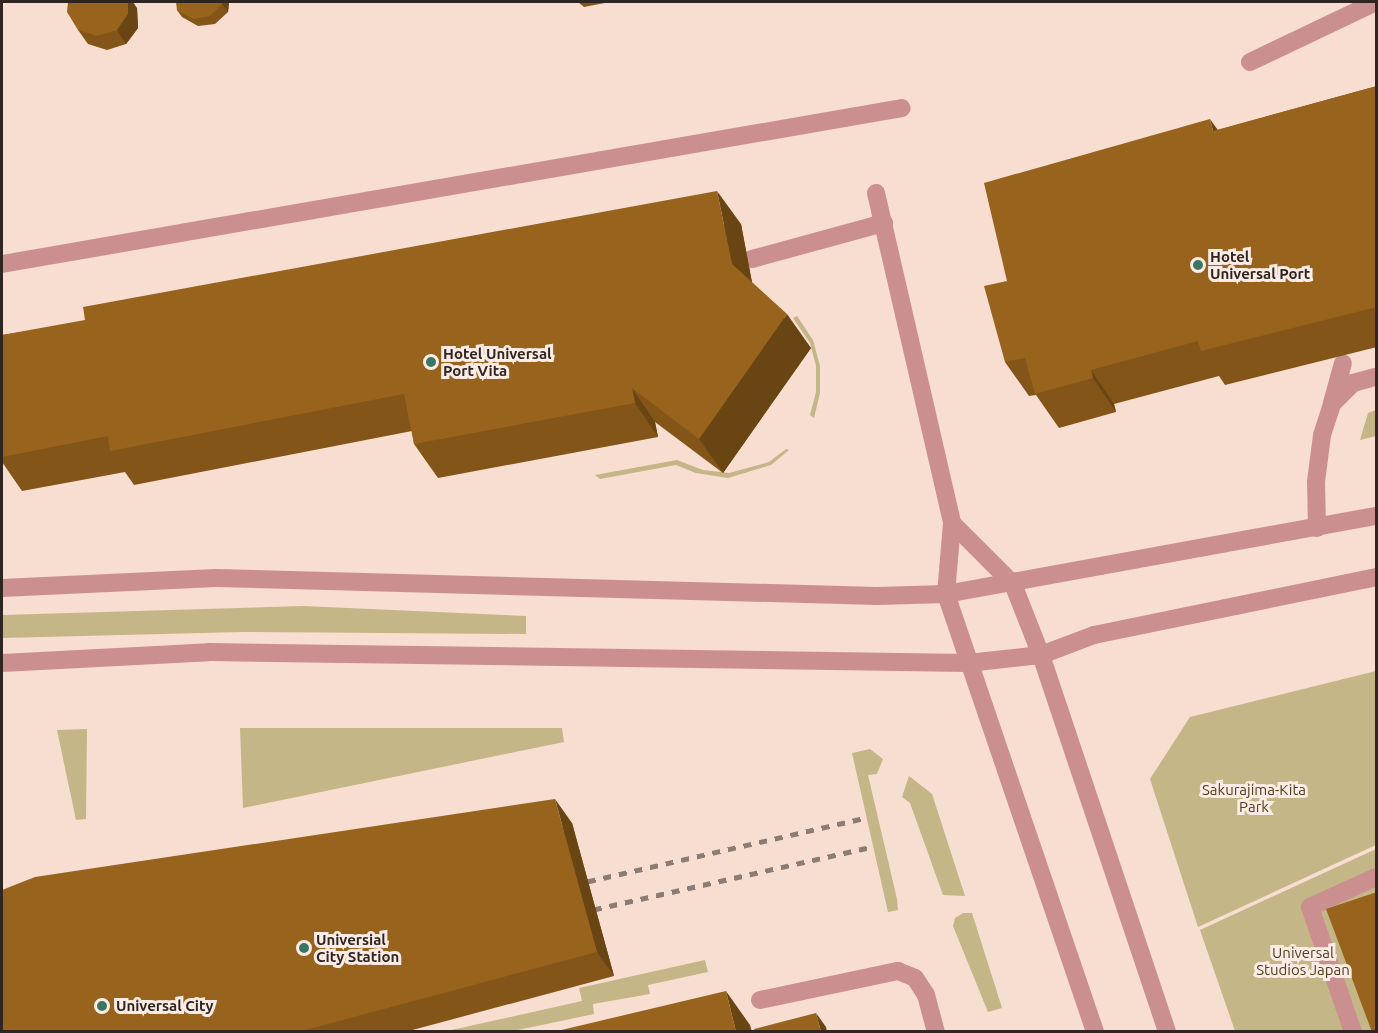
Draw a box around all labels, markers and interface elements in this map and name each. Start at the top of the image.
place label: Hotel Universal Port [1210,247,1310,282]
marker: Hotel Universal Port [1191,258,1205,272]
place label: Hotel Universal Port Vita [443,344,552,379]
marker: Hotel Universal Port Vita [424,355,438,369]
park label: Sakurajima-Kita Park [1202,780,1306,815]
place label: Universial City Station [316,930,399,965]
marker: Universial City Station [297,941,311,955]
park label: Universal Studios Japan [1256,943,1350,978]
marker: Universal City [93,997,111,1015]
place label: Universal City [116,997,214,1015]

